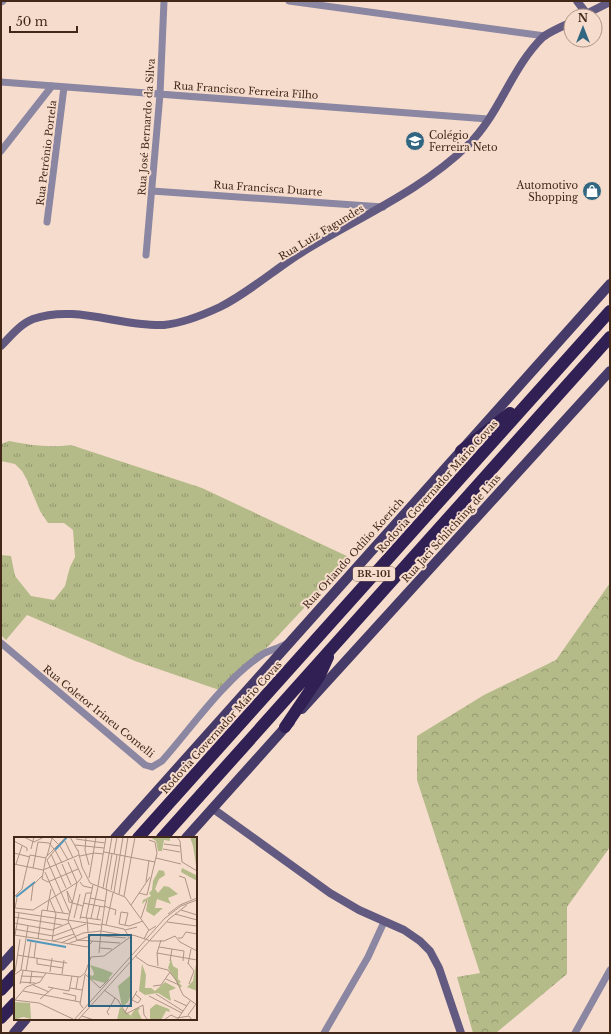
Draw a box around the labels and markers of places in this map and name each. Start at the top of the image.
place label: Colégio Ferreira Neto [429,129,498,154]
school or university icon: Colégio Ferreira Neto [404,130,426,152]
place label: Automotivo Shopping [516,179,579,204]
shop icon: Automotivo Shopping [581,180,603,202]

